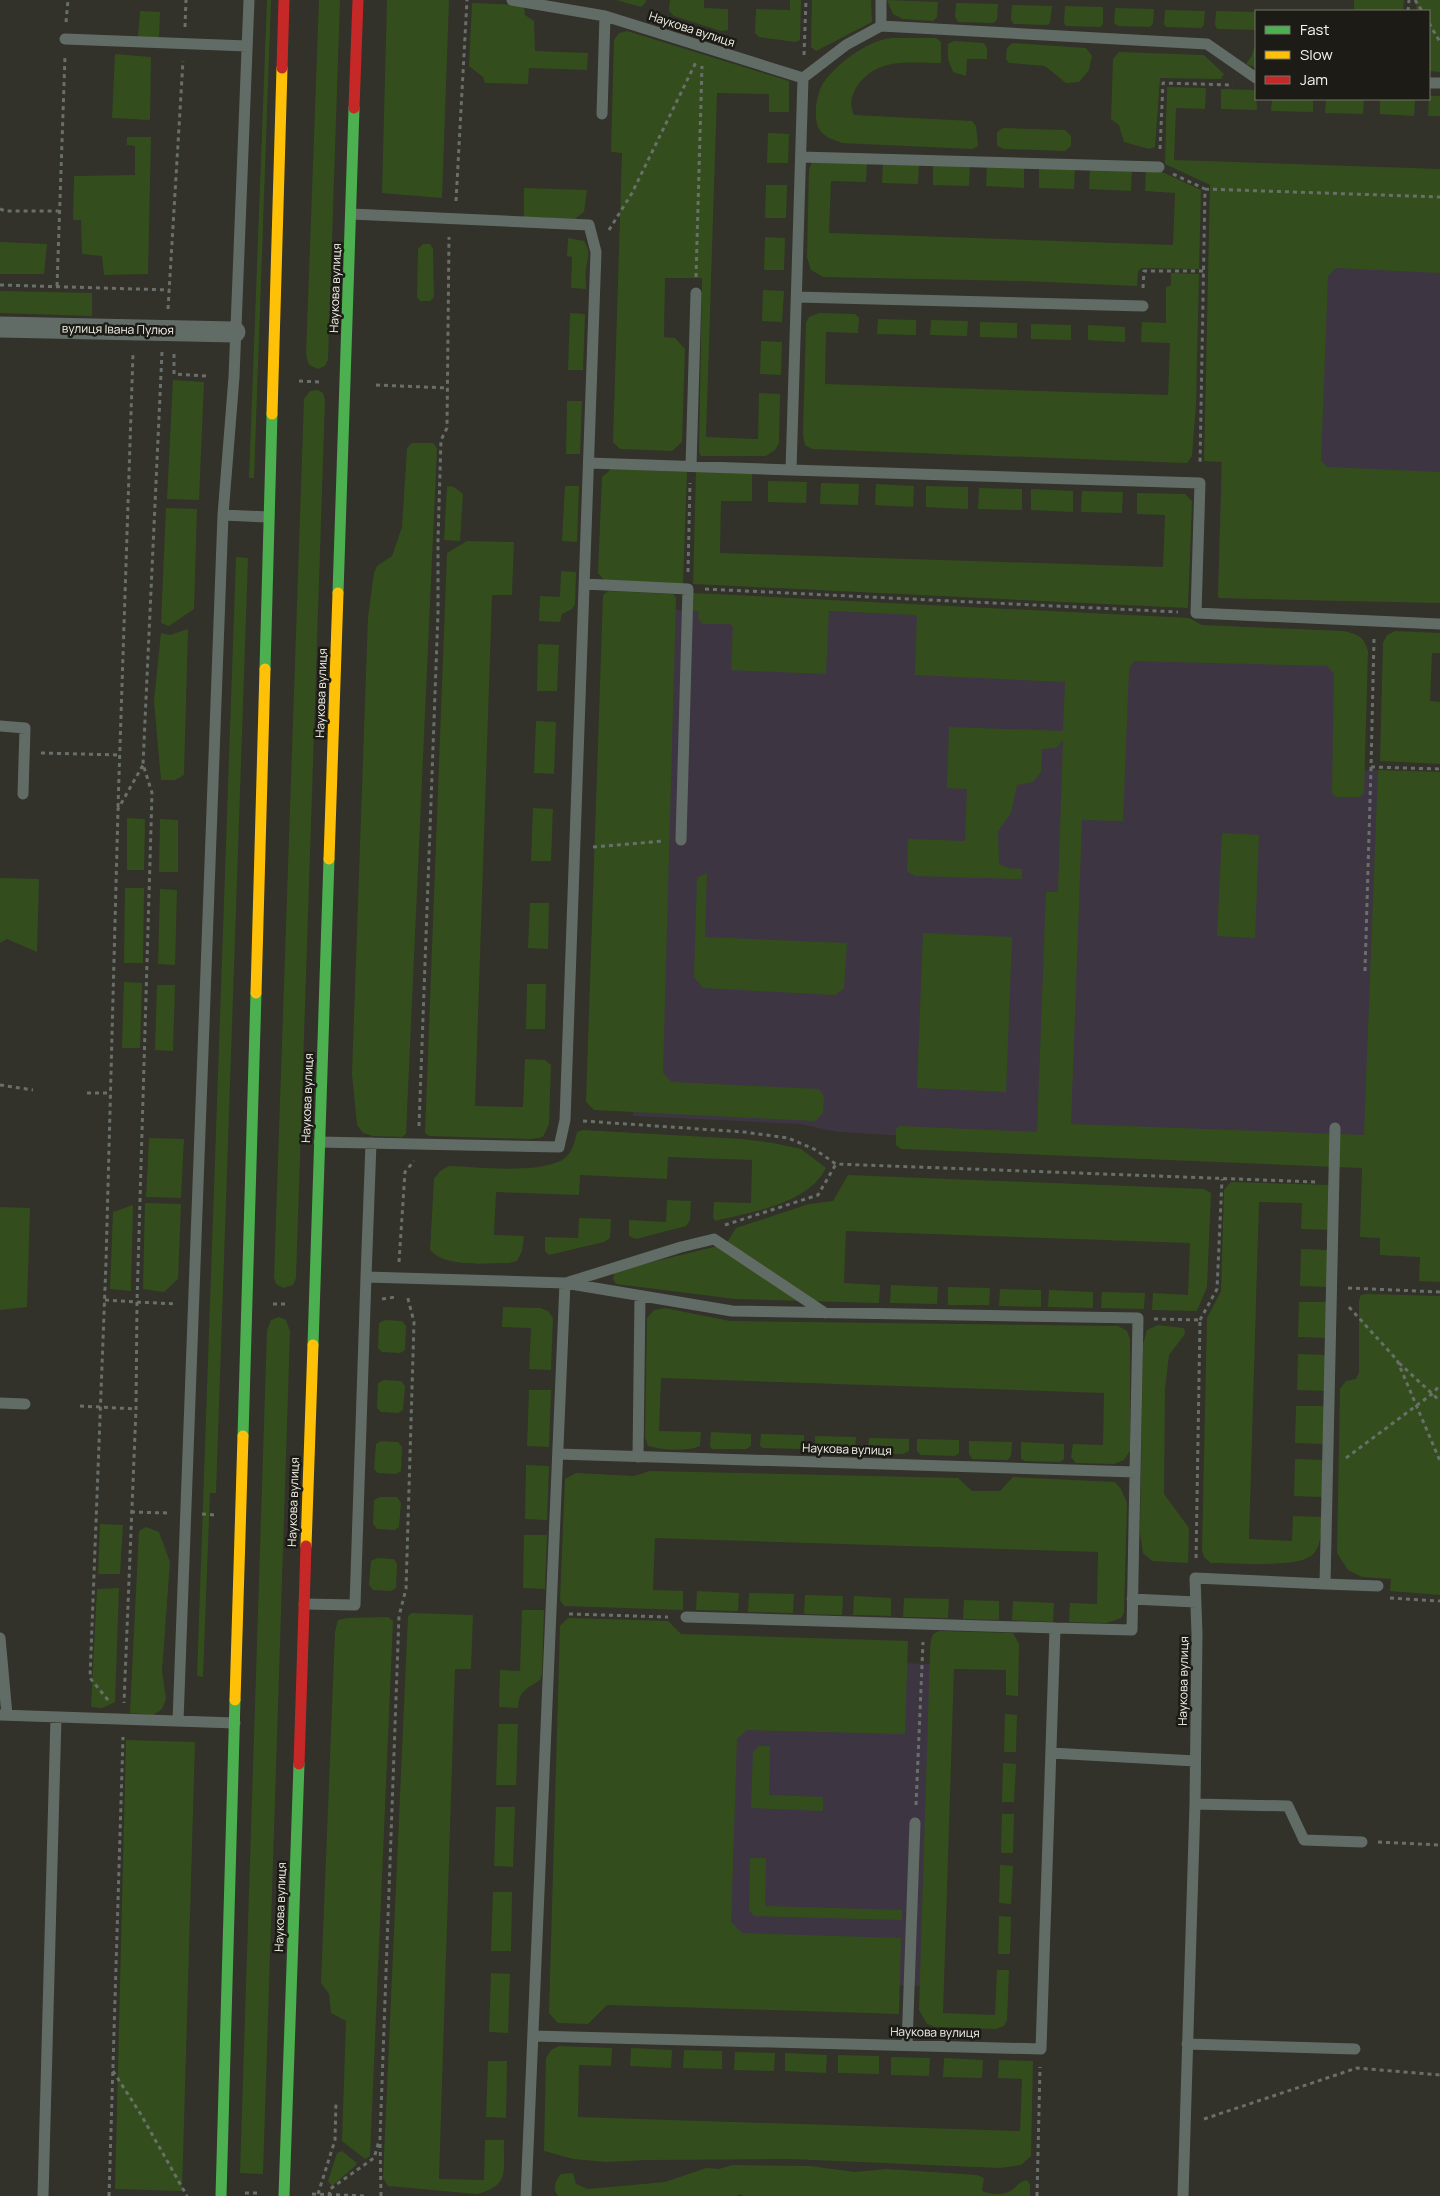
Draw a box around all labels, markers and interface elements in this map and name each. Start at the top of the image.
street label: Наукова вулиця [647,7,737,51]
legend [1255,10,1430,100]
text: Fast [1300,19,1329,40]
text: Slow [1300,44,1333,65]
text: Jam [1300,69,1328,90]
street label: Наукова вулиця [325,243,345,333]
street label: вулиця Івана Пулюя [62,320,174,338]
street label: Наукова вулиця [311,648,331,738]
street label: Наукова вулиця [297,1053,317,1143]
street label: Наукова вулиця [802,1439,892,1459]
street label: Наукова вулиця [283,1457,303,1547]
street label: Наукова вулиця [1174,1636,1192,1726]
street label: Наукова вулиця [270,1862,290,1952]
street label: Наукова вулиця [890,2023,980,2041]

